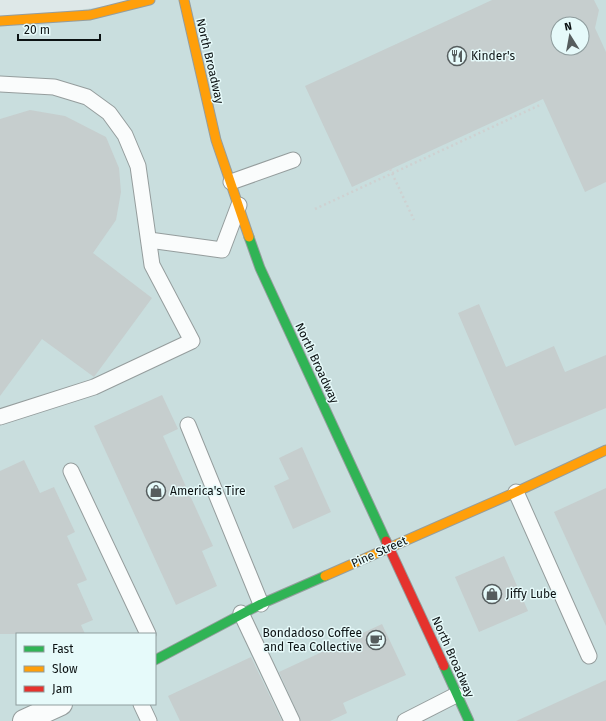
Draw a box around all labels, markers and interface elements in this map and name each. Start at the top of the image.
scale bar [18,16,100,42]
north arrow [550,16,590,56]
street label: North Broadway [193,17,227,105]
text: N [563,20,573,34]
text: 20 m [24,23,50,37]
restaurant icon: Kinder's [446,45,468,67]
place label: Kinder's [471,49,515,63]
street label: North Broadway [292,320,342,406]
shop icon: America's Tire [145,480,167,502]
place label: America's Tire [170,484,245,498]
street label: Pine Street [349,533,410,571]
shop icon: Jiffy Lube [481,583,503,605]
place label: Jiffy Lube [506,587,557,601]
street label: North Broadway [429,614,477,700]
place label: Bondadoso Coffee and Tea Collective [262,626,362,654]
cafe icon: Bondadoso Coffee and Tea Collective [365,629,387,651]
legend [16,633,156,705]
text: Fast [52,642,74,656]
text: Slow [52,662,78,676]
text: Jam [52,682,72,696]

